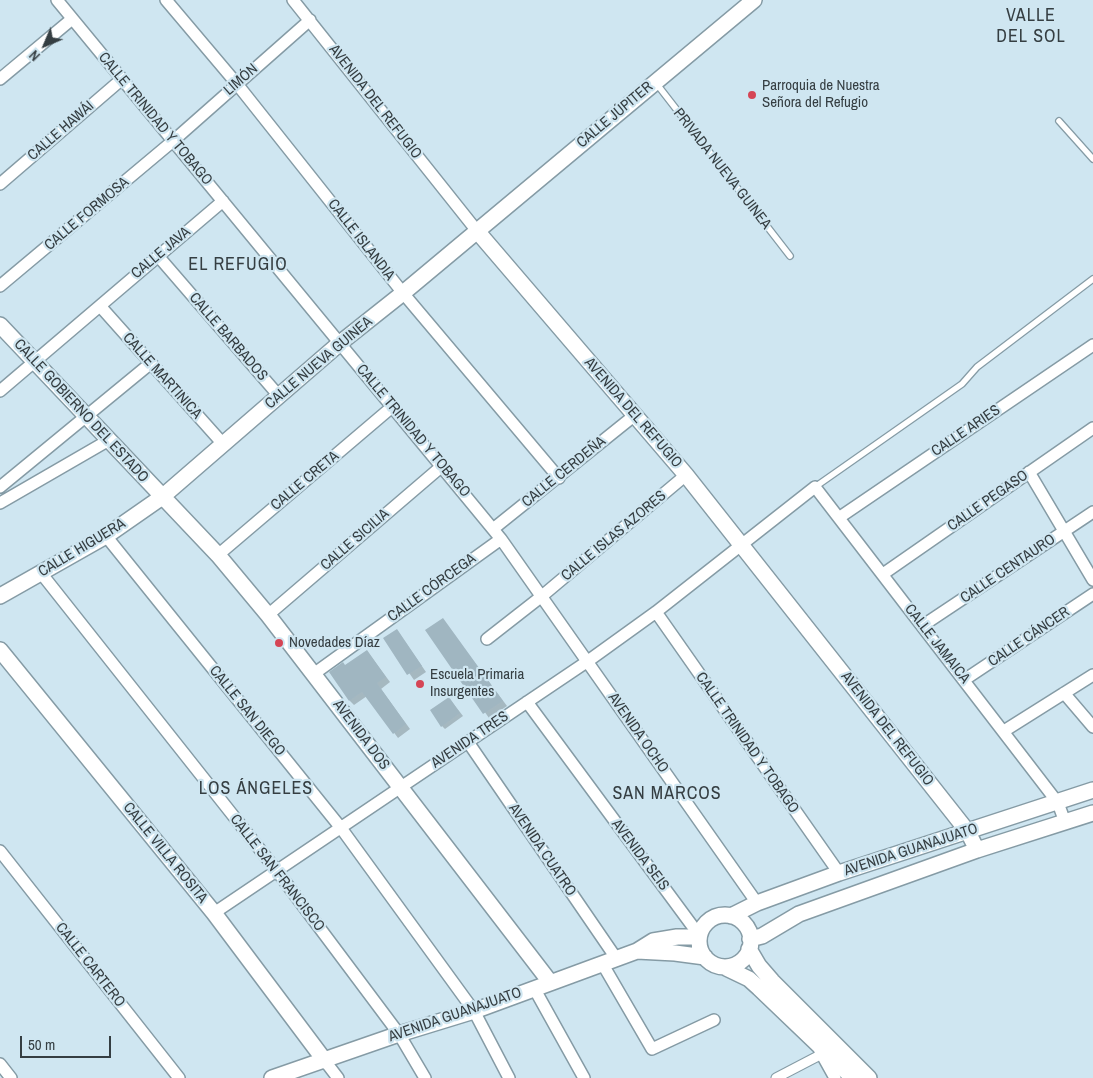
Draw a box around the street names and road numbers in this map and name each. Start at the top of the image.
street label: AVENIDA DEL REFUGIO [325,41,425,163]
street label: CALLE TRINIDAD Y TOBAGO [94,49,216,189]
street label: LIMÓN [220,60,262,100]
street label: CALLE JÚPITER [573,78,657,152]
street label: CALLE HAWÁI [24,97,98,165]
street label: PRIVADA NUEVA GUINEA [669,105,775,233]
street label: CALLE FORMOSA [41,173,133,255]
street label: CALLE ISLANDIA [324,196,398,284]
street label: CALLE JAVA [128,223,194,283]
street label: CALLE BARBADOS [185,289,271,385]
street label: CALLE NUEVA GUINEA [262,313,376,413]
street label: CALLE MARTINICA [119,329,205,423]
street label: CALLE GOBIERNO DEL ESTADO [10,336,152,486]
street label: AVENIDA DEL REFUGIO [580,354,686,472]
street label: CALLE TRINIDAD Y TOBAGO [352,361,474,501]
street label: CALLE ARIES [928,401,1004,461]
street label: CALLE CERDEÑA [518,433,610,511]
street label: CALLE CRETA [267,447,343,515]
street label: CALLE PEGASO [944,467,1032,535]
street label: CALLE ISLAS AZORES [558,487,670,585]
street label: CALLE SICILIA [317,505,393,575]
street label: CALLE HIGUERA [35,515,129,581]
street label: CALLE CENTAURO [957,531,1059,607]
street label: CALLE CÓRCEGA [384,550,480,626]
street label: CALLE JAMAICA [900,601,974,687]
street label: CALLE CÁNCER [985,603,1073,671]
street label: CALLE SAN DIEGO [205,662,289,760]
street label: AVENIDA DEL REFUGIO [837,668,937,790]
street label: CALLE TRINIDAD Y TOBAGO [691,669,803,817]
street label: AVENIDA OCHO [604,690,672,776]
street label: AVENIDA DOS [329,696,393,774]
street label: AVENIDA TRES [428,708,512,772]
street label: CALLE VILLA ROSITA [119,799,211,907]
street label: AVENIDA CUATRO [504,800,580,900]
street label: CALLE SAN FRANCISCO [226,811,328,935]
street label: AVENIDA SEIS [607,816,673,894]
street label: AVENIDA GUANAJUATO [842,820,980,880]
street label: CALLE CARTERO [51,919,129,1011]
street label: AVENIDA GUANAJUATO [386,984,524,1046]

